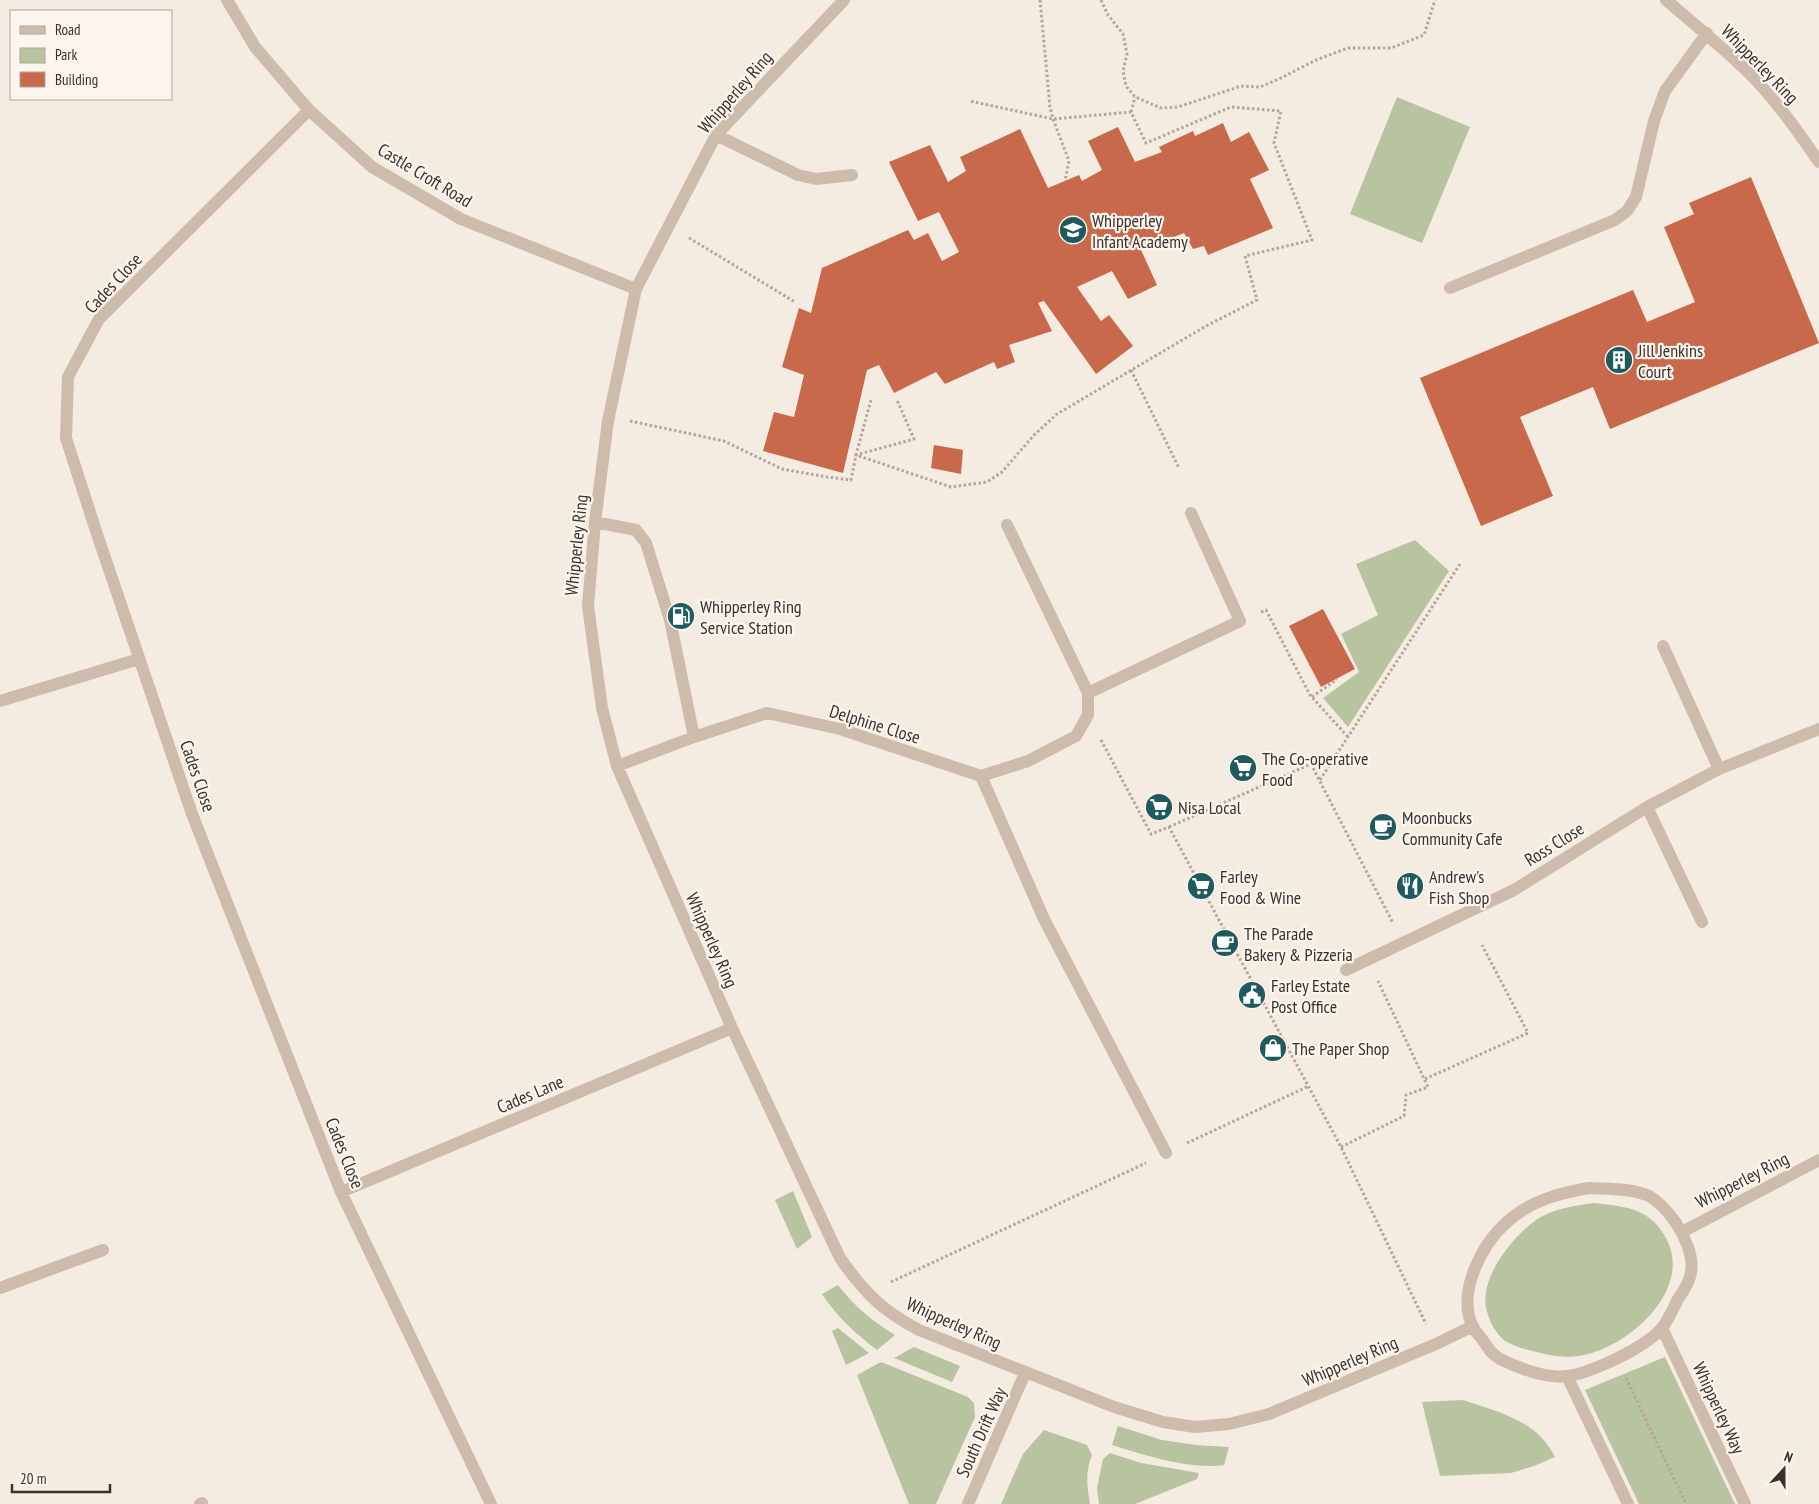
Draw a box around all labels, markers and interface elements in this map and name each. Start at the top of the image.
legend [10,10,172,100]
street label: Whipperley Ring [1716,19,1804,109]
text: Road [55,20,81,39]
text: Park [55,45,77,64]
street label: Whipperley Ring [693,46,777,138]
text: Building [55,70,98,89]
street label: Castle Croft Road [374,138,476,212]
place label: Whipperley Infant Academy [1092,209,1188,253]
school or university icon: Whipperley Infant Academy [1058,215,1088,245]
street label: Cades Close [79,248,147,318]
place label: Jill Jenkins Court [1637,339,1703,383]
building icon: Jill Jenkins Court [1604,345,1634,375]
street label: Whipperley Ring [559,493,593,597]
place label: Whipperley Ring Service Station [700,595,802,639]
fuel station icon: Whipperley Ring Service Station [666,601,696,631]
street label: Delphine Close [827,699,923,749]
street label: Cades Close [175,737,221,815]
place label: The Co-operative Food [1262,747,1368,791]
supermarket icon: The Co-operative Food [1228,753,1258,783]
supermarket icon: Nisa Local [1144,792,1174,822]
place label: Nisa Local [1178,796,1242,819]
place label: Moonbucks Community Cafe [1402,806,1503,850]
cafe icon: Moonbucks Community Cafe [1368,812,1398,842]
street label: Ross Close [1520,817,1588,871]
place label: Farley Food & Wine [1220,865,1301,909]
place label: Andrew's Fish Shop [1429,865,1490,909]
supermarket icon: Farley Food & Wine [1186,871,1216,901]
restaurant icon: Andrew's Fish Shop [1395,871,1425,901]
street label: Whipperley Ring [681,889,743,991]
place label: The Parade Bakery & Pizzeria [1244,922,1353,966]
cafe icon: The Parade Bakery & Pizzeria [1210,928,1240,958]
place label: Farley Estate Post Office [1271,974,1350,1018]
public building icon: Farley Estate Post Office [1237,980,1267,1010]
shop icon: The Paper Shop [1258,1033,1288,1063]
place label: The Paper Shop [1292,1037,1389,1060]
street label: Cades Lane [493,1070,567,1118]
street label: Cades Close [320,1114,370,1192]
street label: Whipperley Ring [1692,1147,1792,1213]
street label: Whipperley Ring [903,1292,1005,1354]
street label: Whipperley Ring [1299,1331,1401,1391]
street label: Whipperley Way [1688,1359,1750,1458]
street label: South Drift Way [951,1383,1011,1481]
north arrow [1759,1444,1809,1494]
text: N [1782,1447,1795,1467]
scale bar [12,1462,110,1494]
text: 20 m [20,1469,46,1488]

